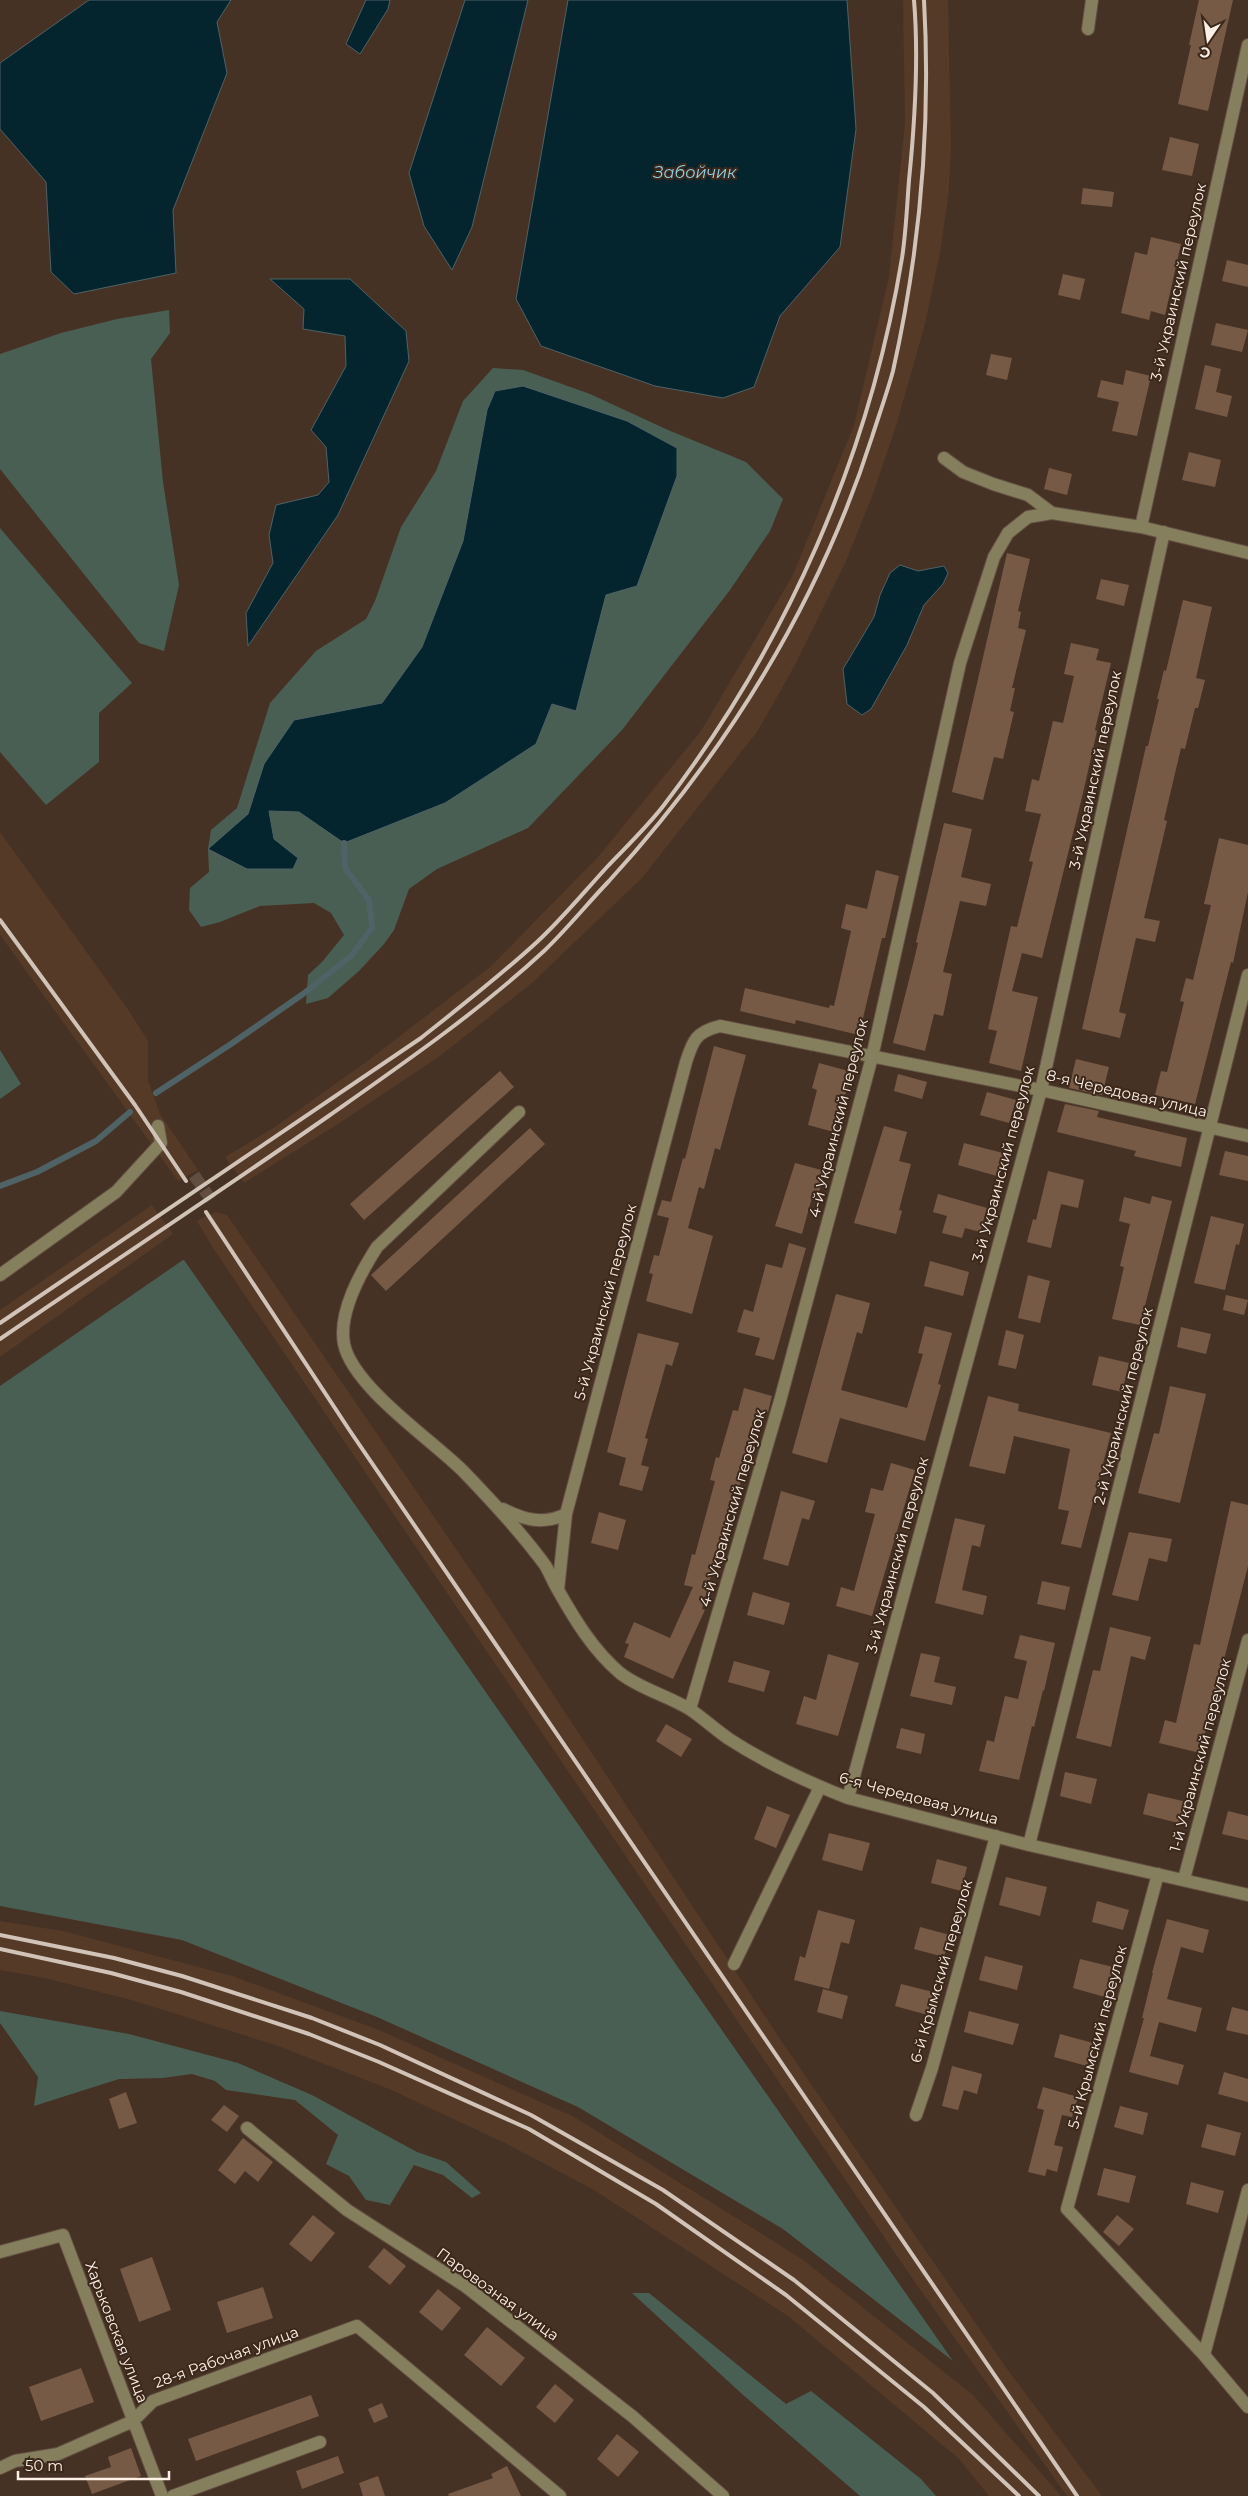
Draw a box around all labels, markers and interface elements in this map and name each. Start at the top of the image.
north arrow [1183,15,1233,65]
text: С [1198,43,1212,63]
water label: Забойчик [653,163,737,182]
street label: 3-й Украинский переулок [1146,181,1210,383]
street label: 3-й Украинский переулок [1065,669,1125,871]
street label: 4-й Украинский переулок [804,1016,872,1219]
street label: 3-й Украинский переулок [968,1063,1038,1264]
street label: 8-я Чередовая улица [1045,1065,1209,1121]
street label: 5-й Украинский переулок [570,1201,640,1402]
street label: 2-й Украинский переулок [1089,1305,1157,1507]
street label: 4-й Украинский переулок [695,1407,769,1609]
street label: 3-й Украинский переулок [862,1454,932,1655]
street label: 1-й Украинский переулок [1165,1656,1235,1854]
street label: 6-я Чередовая улица [837,1768,1001,1828]
street label: 6-й Крымский переулок [906,1877,976,2065]
street label: 5-й Крымский переулок [1063,1943,1131,2131]
street label: Паровозная улица [433,2243,563,2345]
street label: Харьковская улица [81,2259,153,2405]
street label: 28-я Рабочая улица [151,2322,301,2392]
scale bar [18,2448,169,2480]
text: 50 m [25,2456,63,2475]

